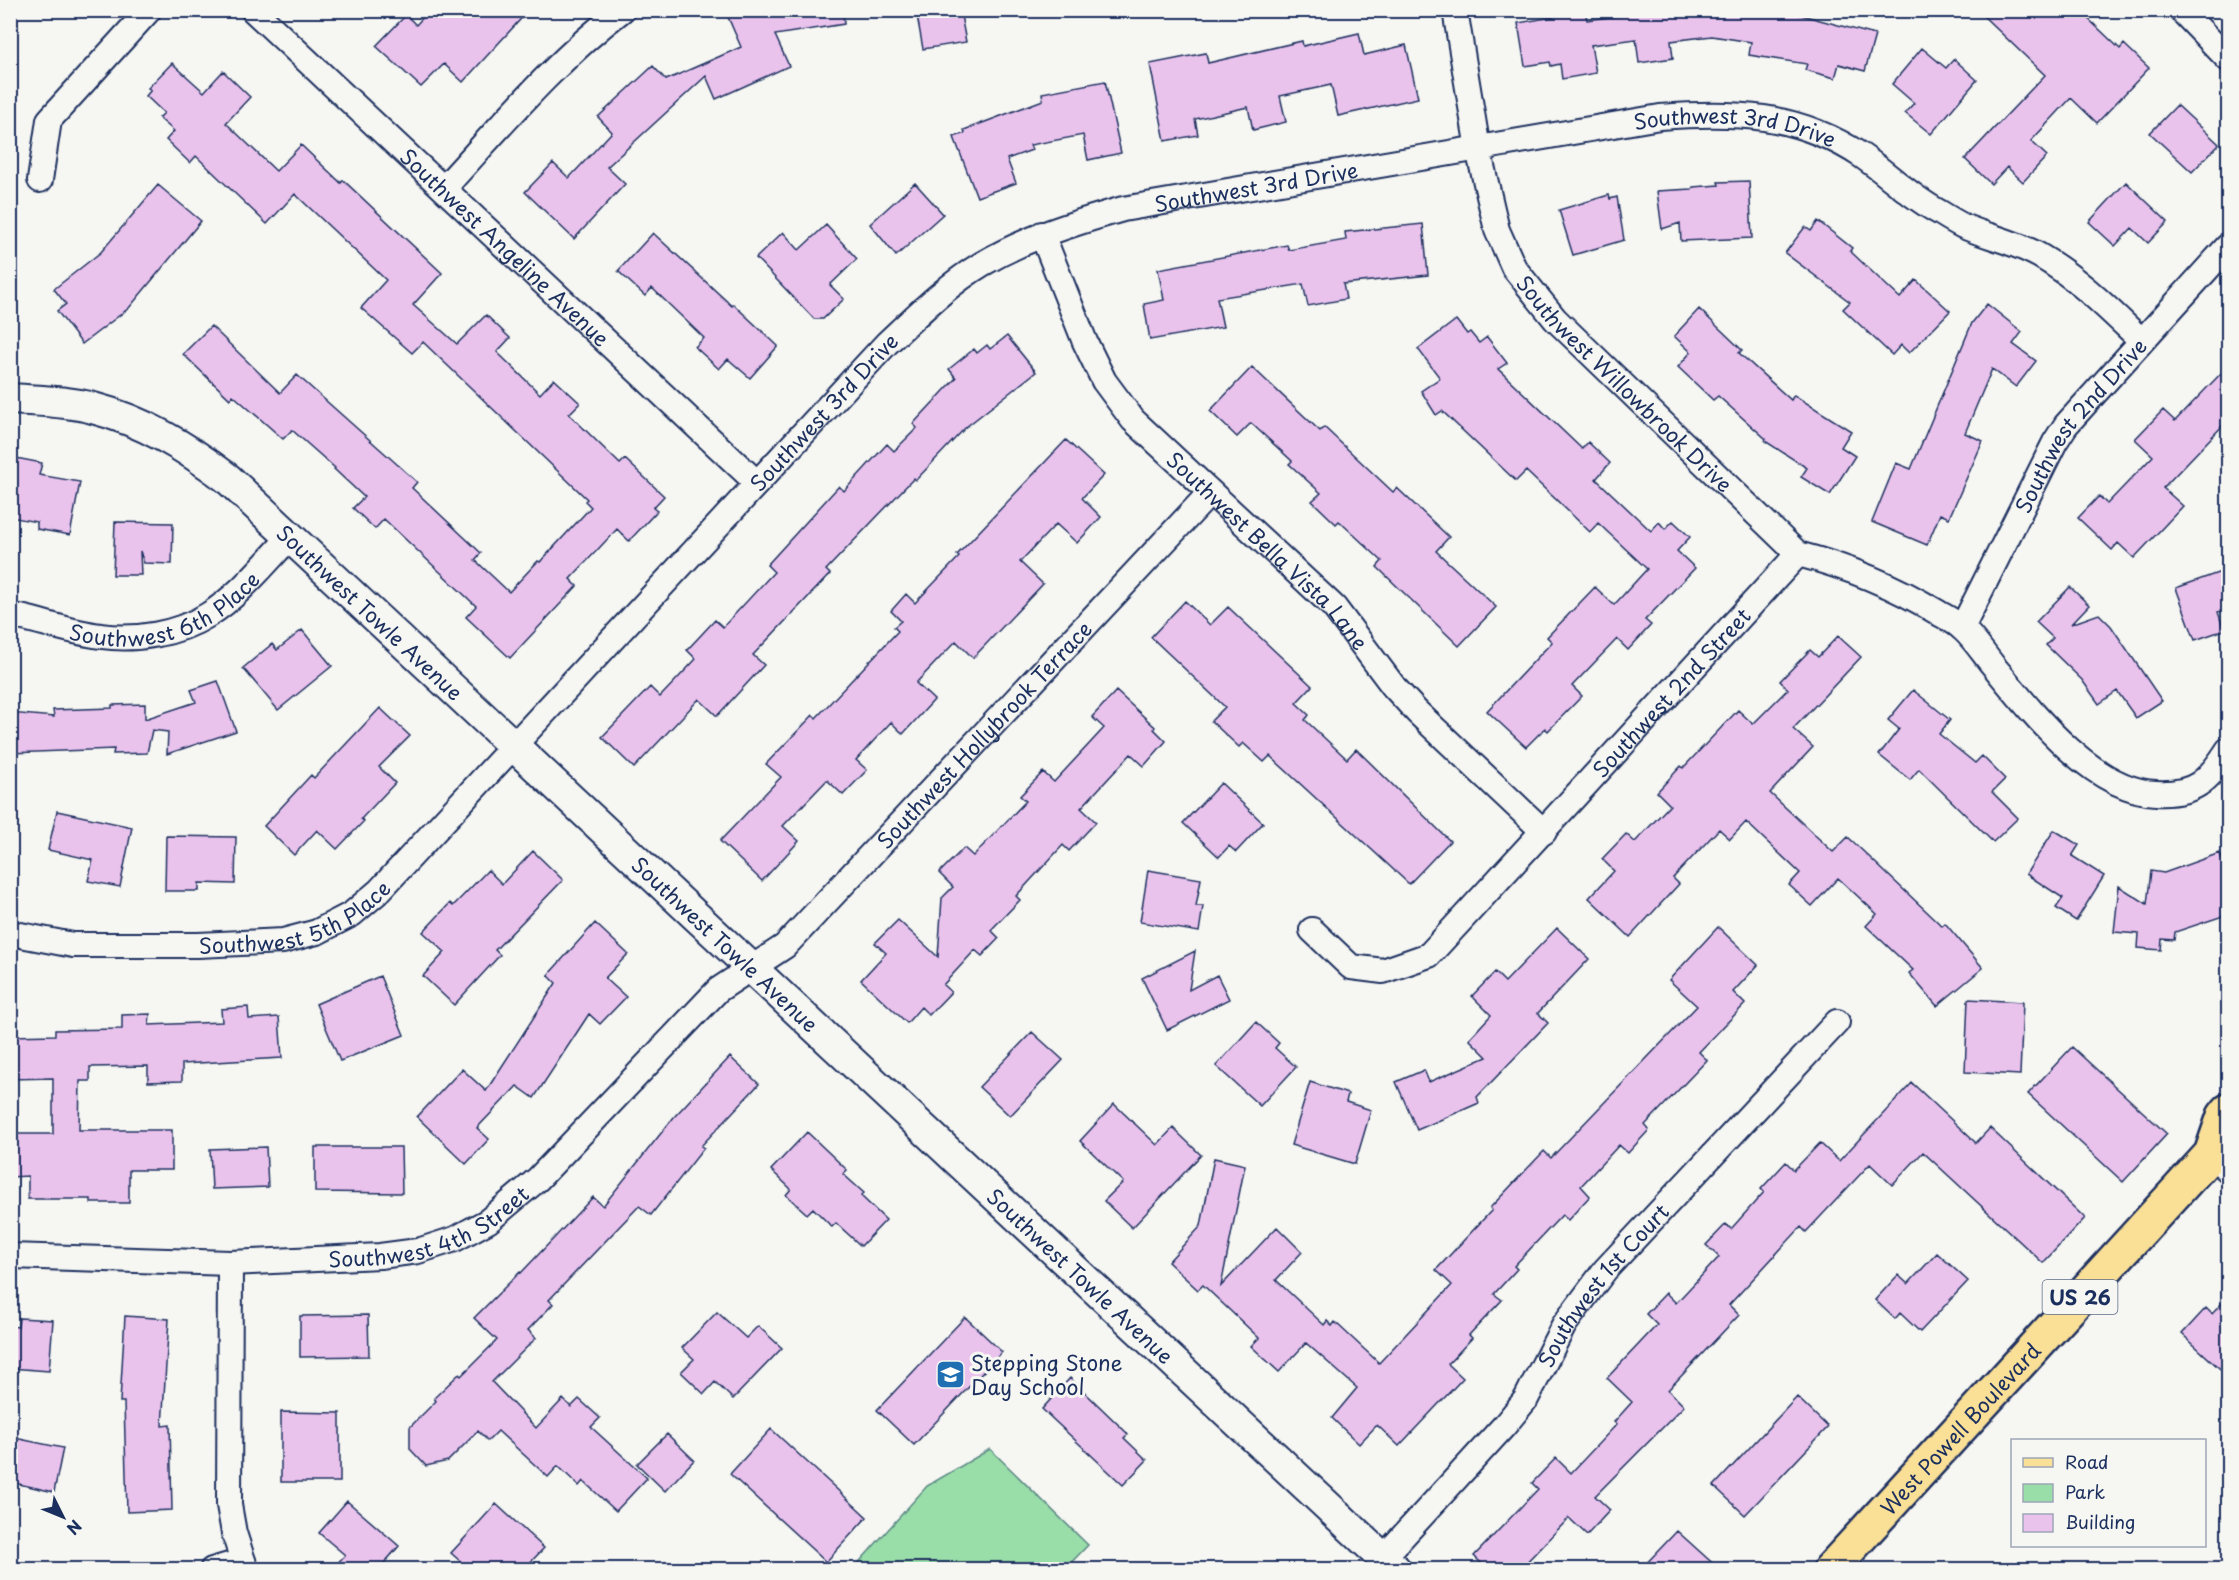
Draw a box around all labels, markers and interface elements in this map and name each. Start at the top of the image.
street label: Southwest 3rd Drive [1631,98,1842,155]
street label: Southwest Angeline Avenue [393,140,617,353]
street label: Southwest 3rd Drive [1152,153,1360,219]
street label: Southwest Willowbrook Drive [1509,268,1740,499]
street label: Southwest 3rd Drive [742,325,905,498]
street label: Southwest 2nd Drive [2006,330,2154,518]
street label: Southwest Bella Vista Lane [1160,444,1376,656]
street label: Southwest Towle Avenue [270,517,471,707]
street label: Southwest 6th Place [66,564,266,654]
street label: Southwest 2nd Street [1584,600,1757,784]
street label: Southwest Hollybrook Terrace [869,613,1099,855]
street label: Southwest Towle Avenue [625,848,826,1039]
street label: Southwest 5th Place [198,873,397,961]
street label: Southwest 4th Street [328,1178,535,1274]
street label: Southwest Towle Avenue [980,1180,1181,1371]
street label: Southwest 1st Court [1529,1196,1676,1373]
road number: US 26 [2042,1280,2118,1314]
street label: West Powell Boulevard [1872,1335,2047,1522]
place label: Stepping Stone Day School [971,1346,1123,1402]
school or university icon: Stepping Stone Day School [934,1358,966,1390]
legend [2011,1439,2206,1547]
text: Road [2065,1448,2109,1475]
text: Park [2065,1478,2105,1505]
north arrow [33,1487,93,1547]
text: Building [2065,1508,2135,1535]
text: N [62,1515,88,1541]

